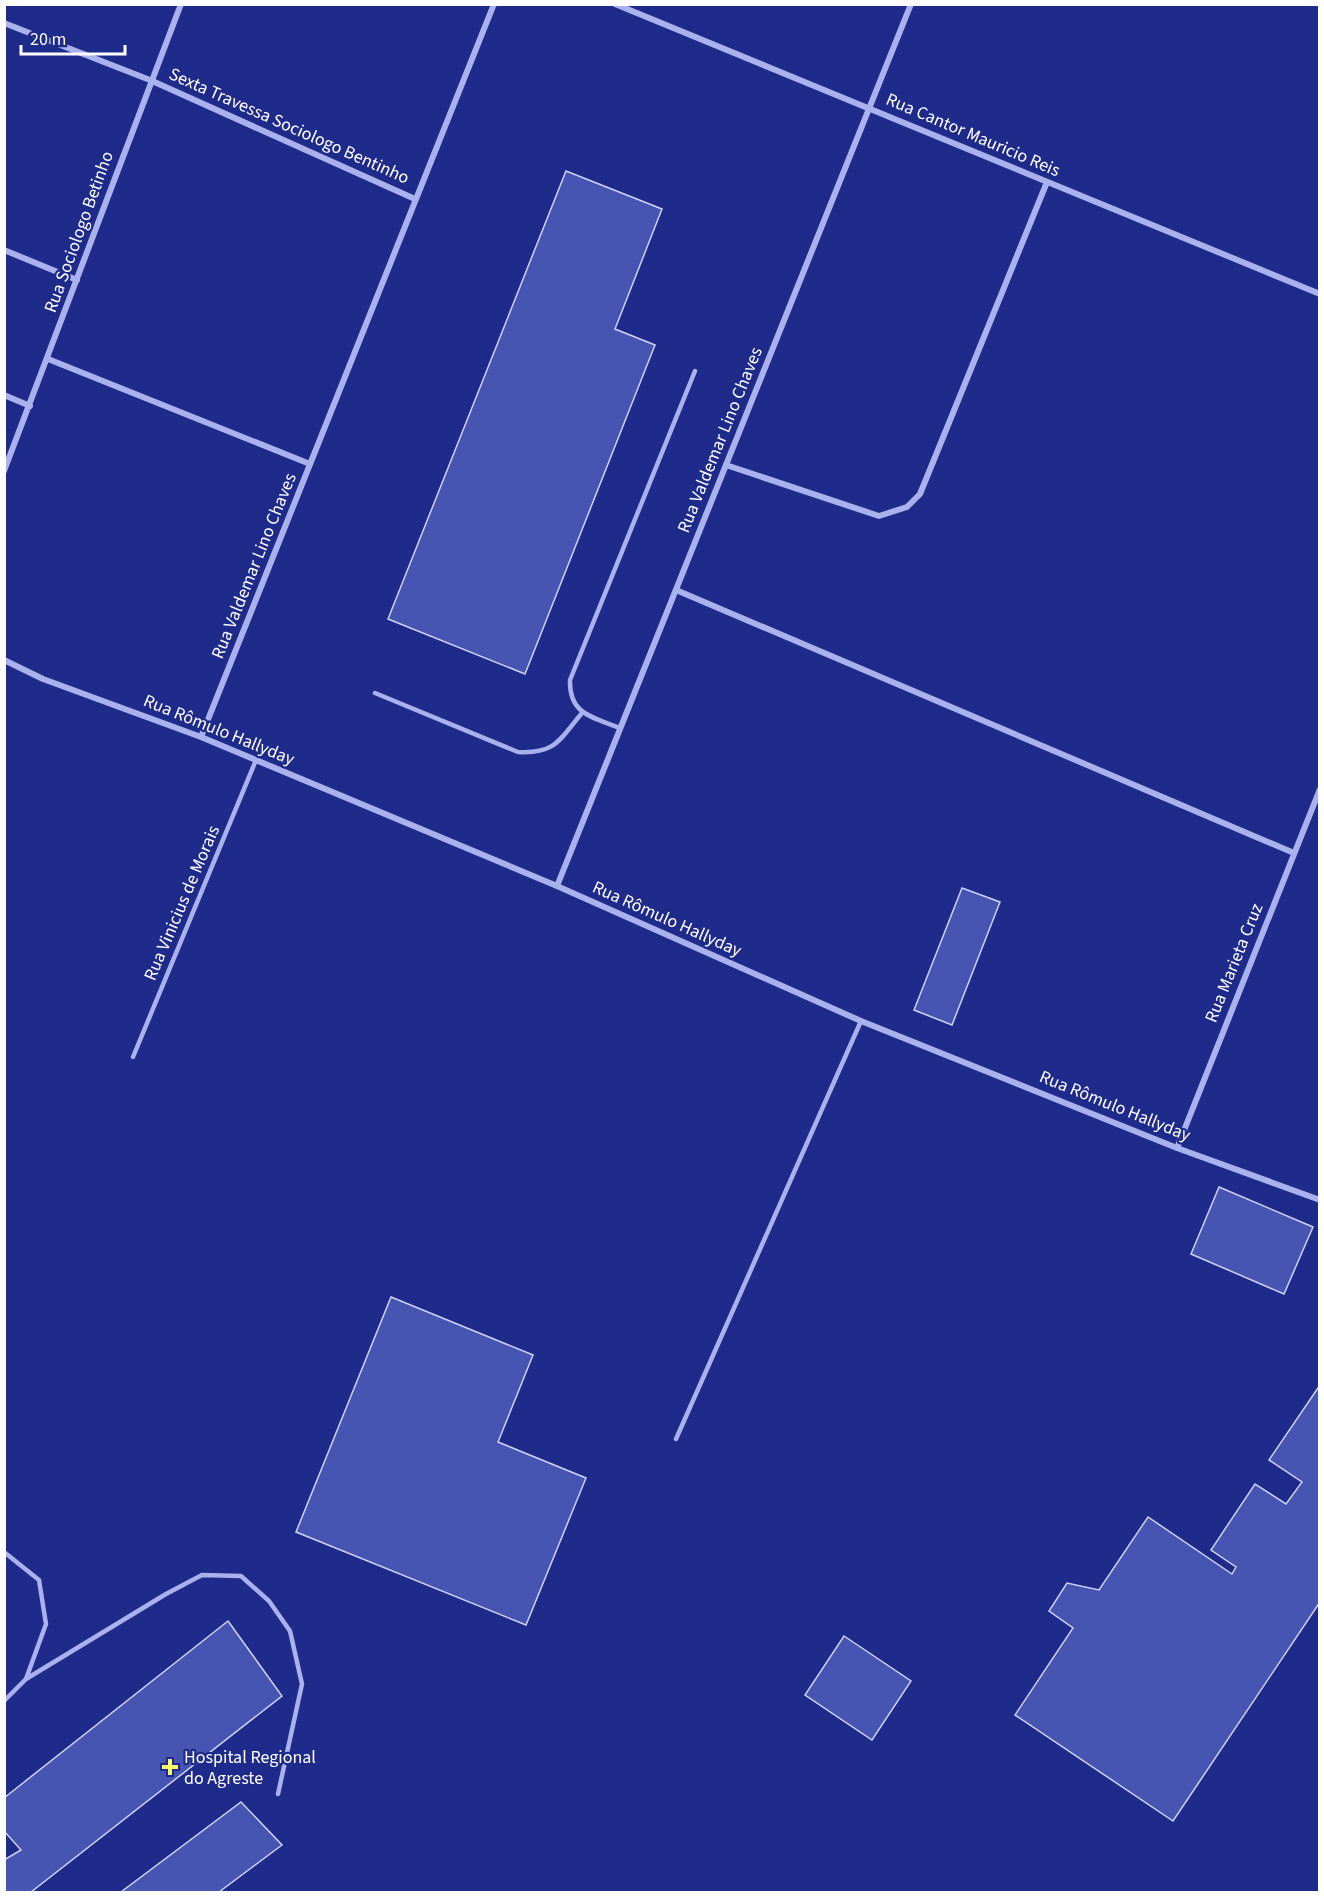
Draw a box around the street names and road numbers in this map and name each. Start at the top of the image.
street label: Sexta Travessa Sociologo Bentinho [165,62,413,190]
street label: Rua Cantor Mauricio Reis [882,87,1064,183]
street label: Rua Sociologo Betinho [38,148,120,316]
street label: Rua Valdemar Lino Chaves [671,343,769,537]
street label: Rua Valdemar Lino Chaves [205,469,303,663]
street label: Rua Rômulo Hallyday [140,688,299,772]
street label: Rua Vinicius de Morais [138,821,226,985]
street label: Rua Rômulo Hallyday [588,875,746,963]
street label: Rua Marieta Cruz [1199,899,1269,1026]
street label: Rua Rômulo Hallyday [1036,1064,1195,1148]

